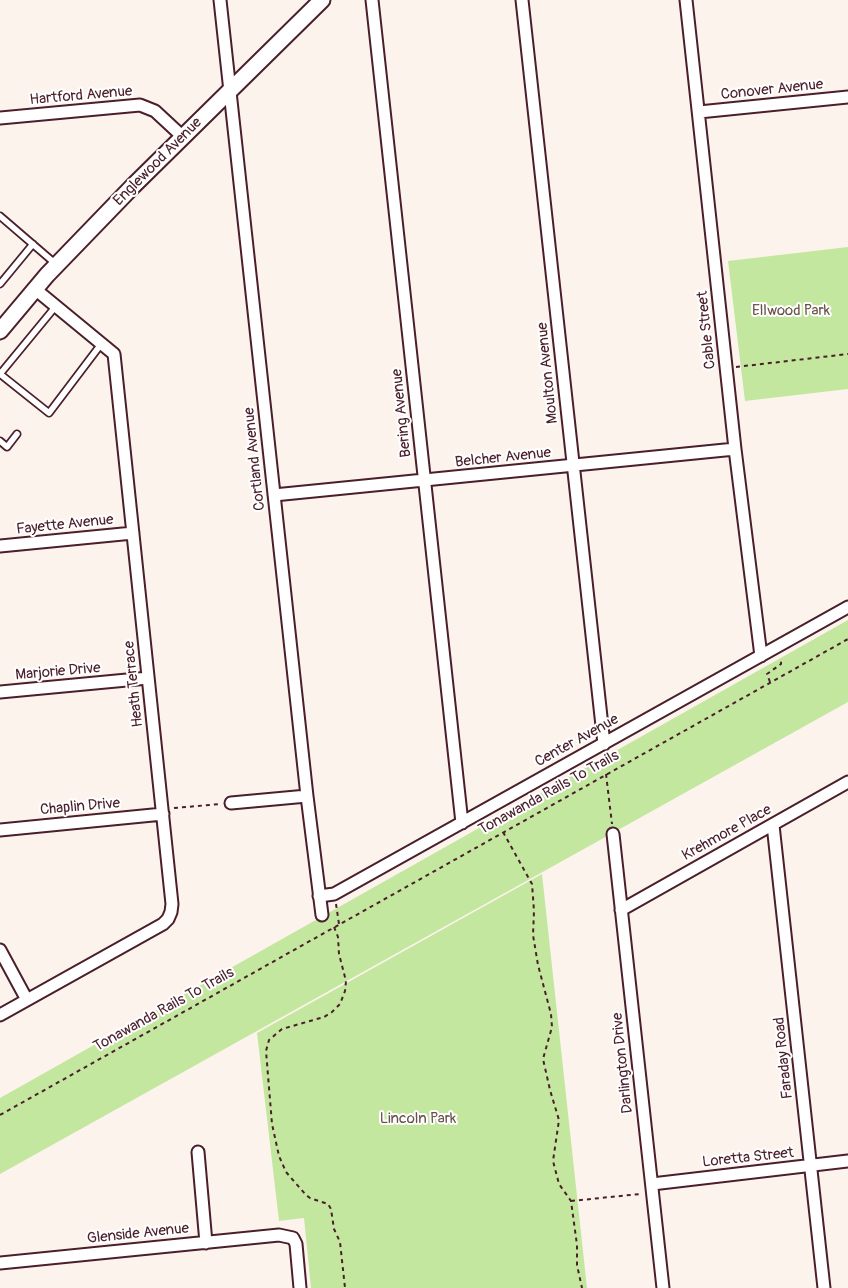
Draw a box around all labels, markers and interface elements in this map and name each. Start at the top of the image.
street label: Conover Avenue [720,76,824,104]
street label: Hartford Avenue [29,83,133,109]
street label: Englewood Avenue [110,114,206,210]
street label: Cable Street [694,290,720,370]
park label: Ellwood Park [752,302,830,320]
street label: Moulton Avenue [534,321,562,425]
street label: Bering Avenue [388,368,416,458]
street label: Cortland Avenue [241,406,269,512]
street label: Belcher Avenue [454,444,552,472]
street label: Fayette Avenue [16,511,114,539]
street label: Heath Terrace [121,640,147,728]
street label: Marjorie Drive [15,659,101,685]
street label: Center Avenue [532,711,622,771]
street label: Tonawanda Rails To Trails [476,747,622,839]
street label: Chaplin Drive [39,795,121,819]
street label: Krehmore Place [679,801,775,865]
street label: Tonawanda Rails To Trails [91,964,237,1056]
street label: Darlington Drive [609,1012,637,1114]
street label: Faraday Road [771,1016,797,1100]
park label: Lincoln Park [380,1110,456,1128]
street label: Loretta Street [701,1144,795,1172]
street label: Glenside Avenue [86,1220,190,1248]

